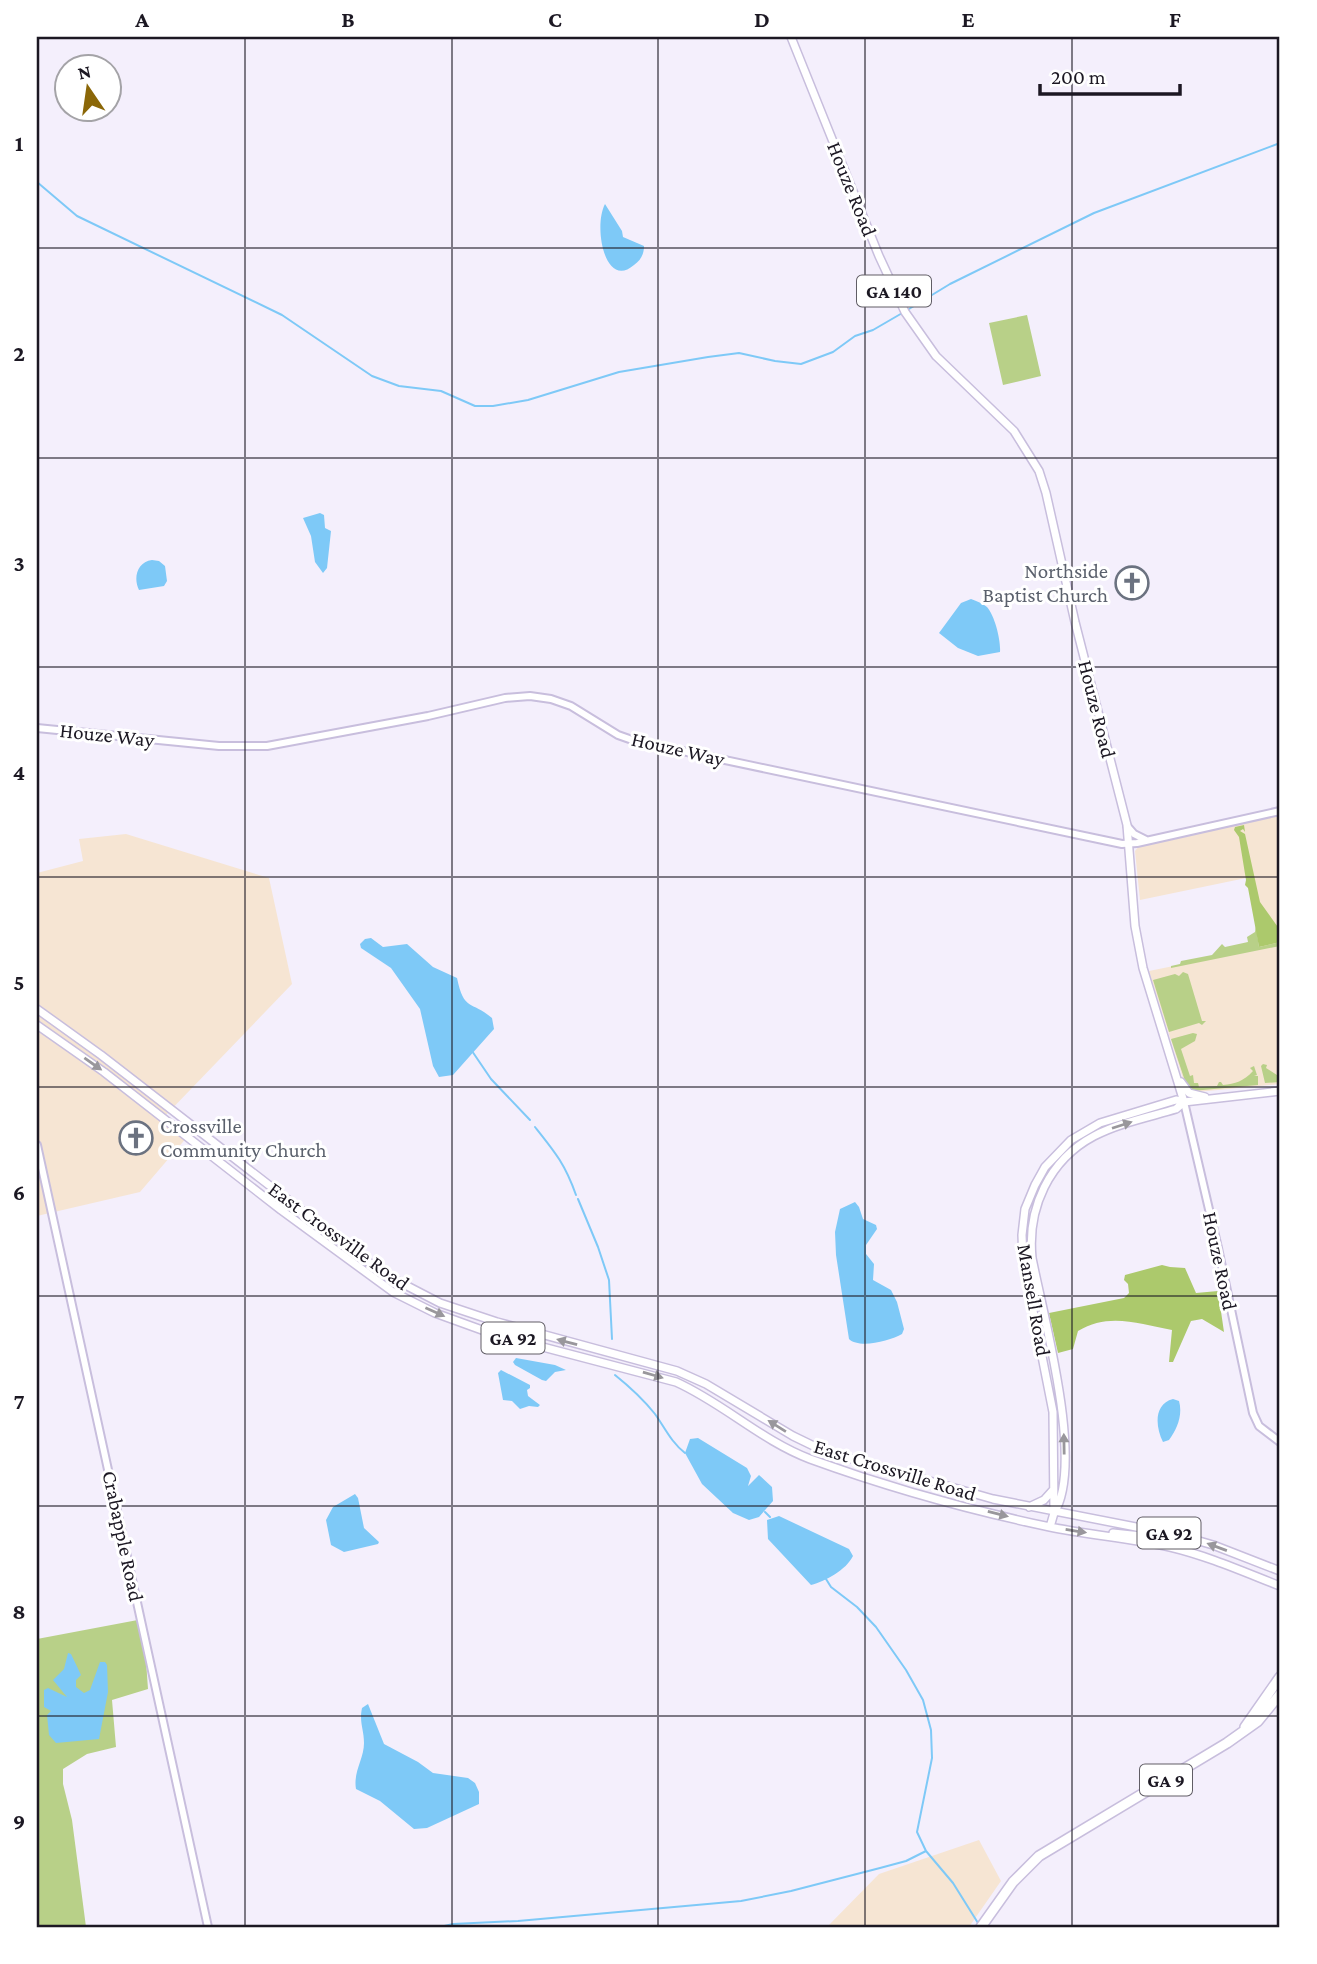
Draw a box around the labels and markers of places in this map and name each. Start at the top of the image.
place label: Northside Baptist Church [982,559,1108,607]
church icon: Northside Baptist Church [1113,564,1151,602]
place label: Crossville Community Church [160,1114,327,1162]
church icon: Crossville Community Church [117,1119,155,1157]

